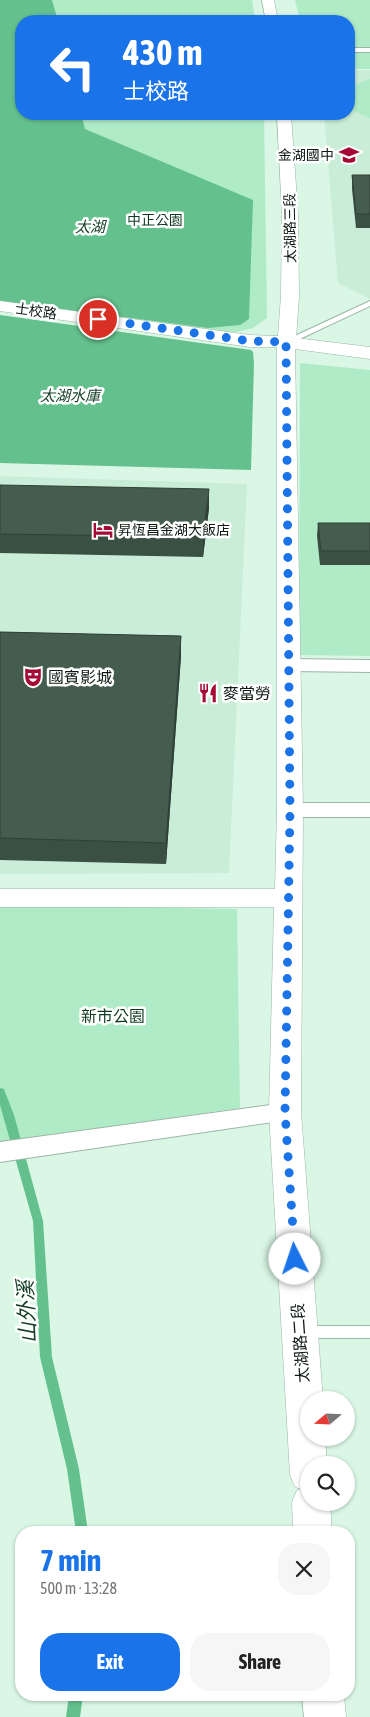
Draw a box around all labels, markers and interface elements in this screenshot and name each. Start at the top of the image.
text: 430 m [123,32,202,72]
icon: left [40,35,105,100]
text: 士校路 [123,78,189,104]
school or university icon: 金湖國中 [338,144,360,166]
place label: 金湖國中 [278,147,334,163]
street label: 太湖路三段 [281,193,299,263]
park label: 中正公園 [127,212,183,228]
water label: 太湖 [75,218,107,235]
pin [77,298,119,340]
street label: 士校路 [14,300,58,322]
icon: arrive [84,305,112,333]
water label: 太湖水庫 [40,387,103,404]
hotel icon: 昇恆昌金湖大飯店 [92,519,114,541]
place label: 昇恆昌金湖大飯店 [118,522,230,538]
theatre icon: 國賓影城 [22,666,44,688]
place label: 國賓影城 [48,668,112,686]
restaurant icon: 麥當勞 [197,682,219,704]
place label: 麥當勞 [223,684,271,702]
park label: 新市公園 [81,1007,145,1025]
position arrow [268,1232,320,1284]
water label: 山外溪 [12,1277,40,1344]
street label: 太湖路二段 [288,1302,312,1384]
north arrow [300,1391,355,1446]
map controls [300,1391,355,1511]
button: search [300,1456,355,1511]
text: 7 min [40,1543,101,1577]
button: close [278,1543,330,1595]
text: 500 m · 13:28 [40,1579,117,1597]
button: Exit [40,1633,180,1691]
button: Share [190,1633,330,1691]

